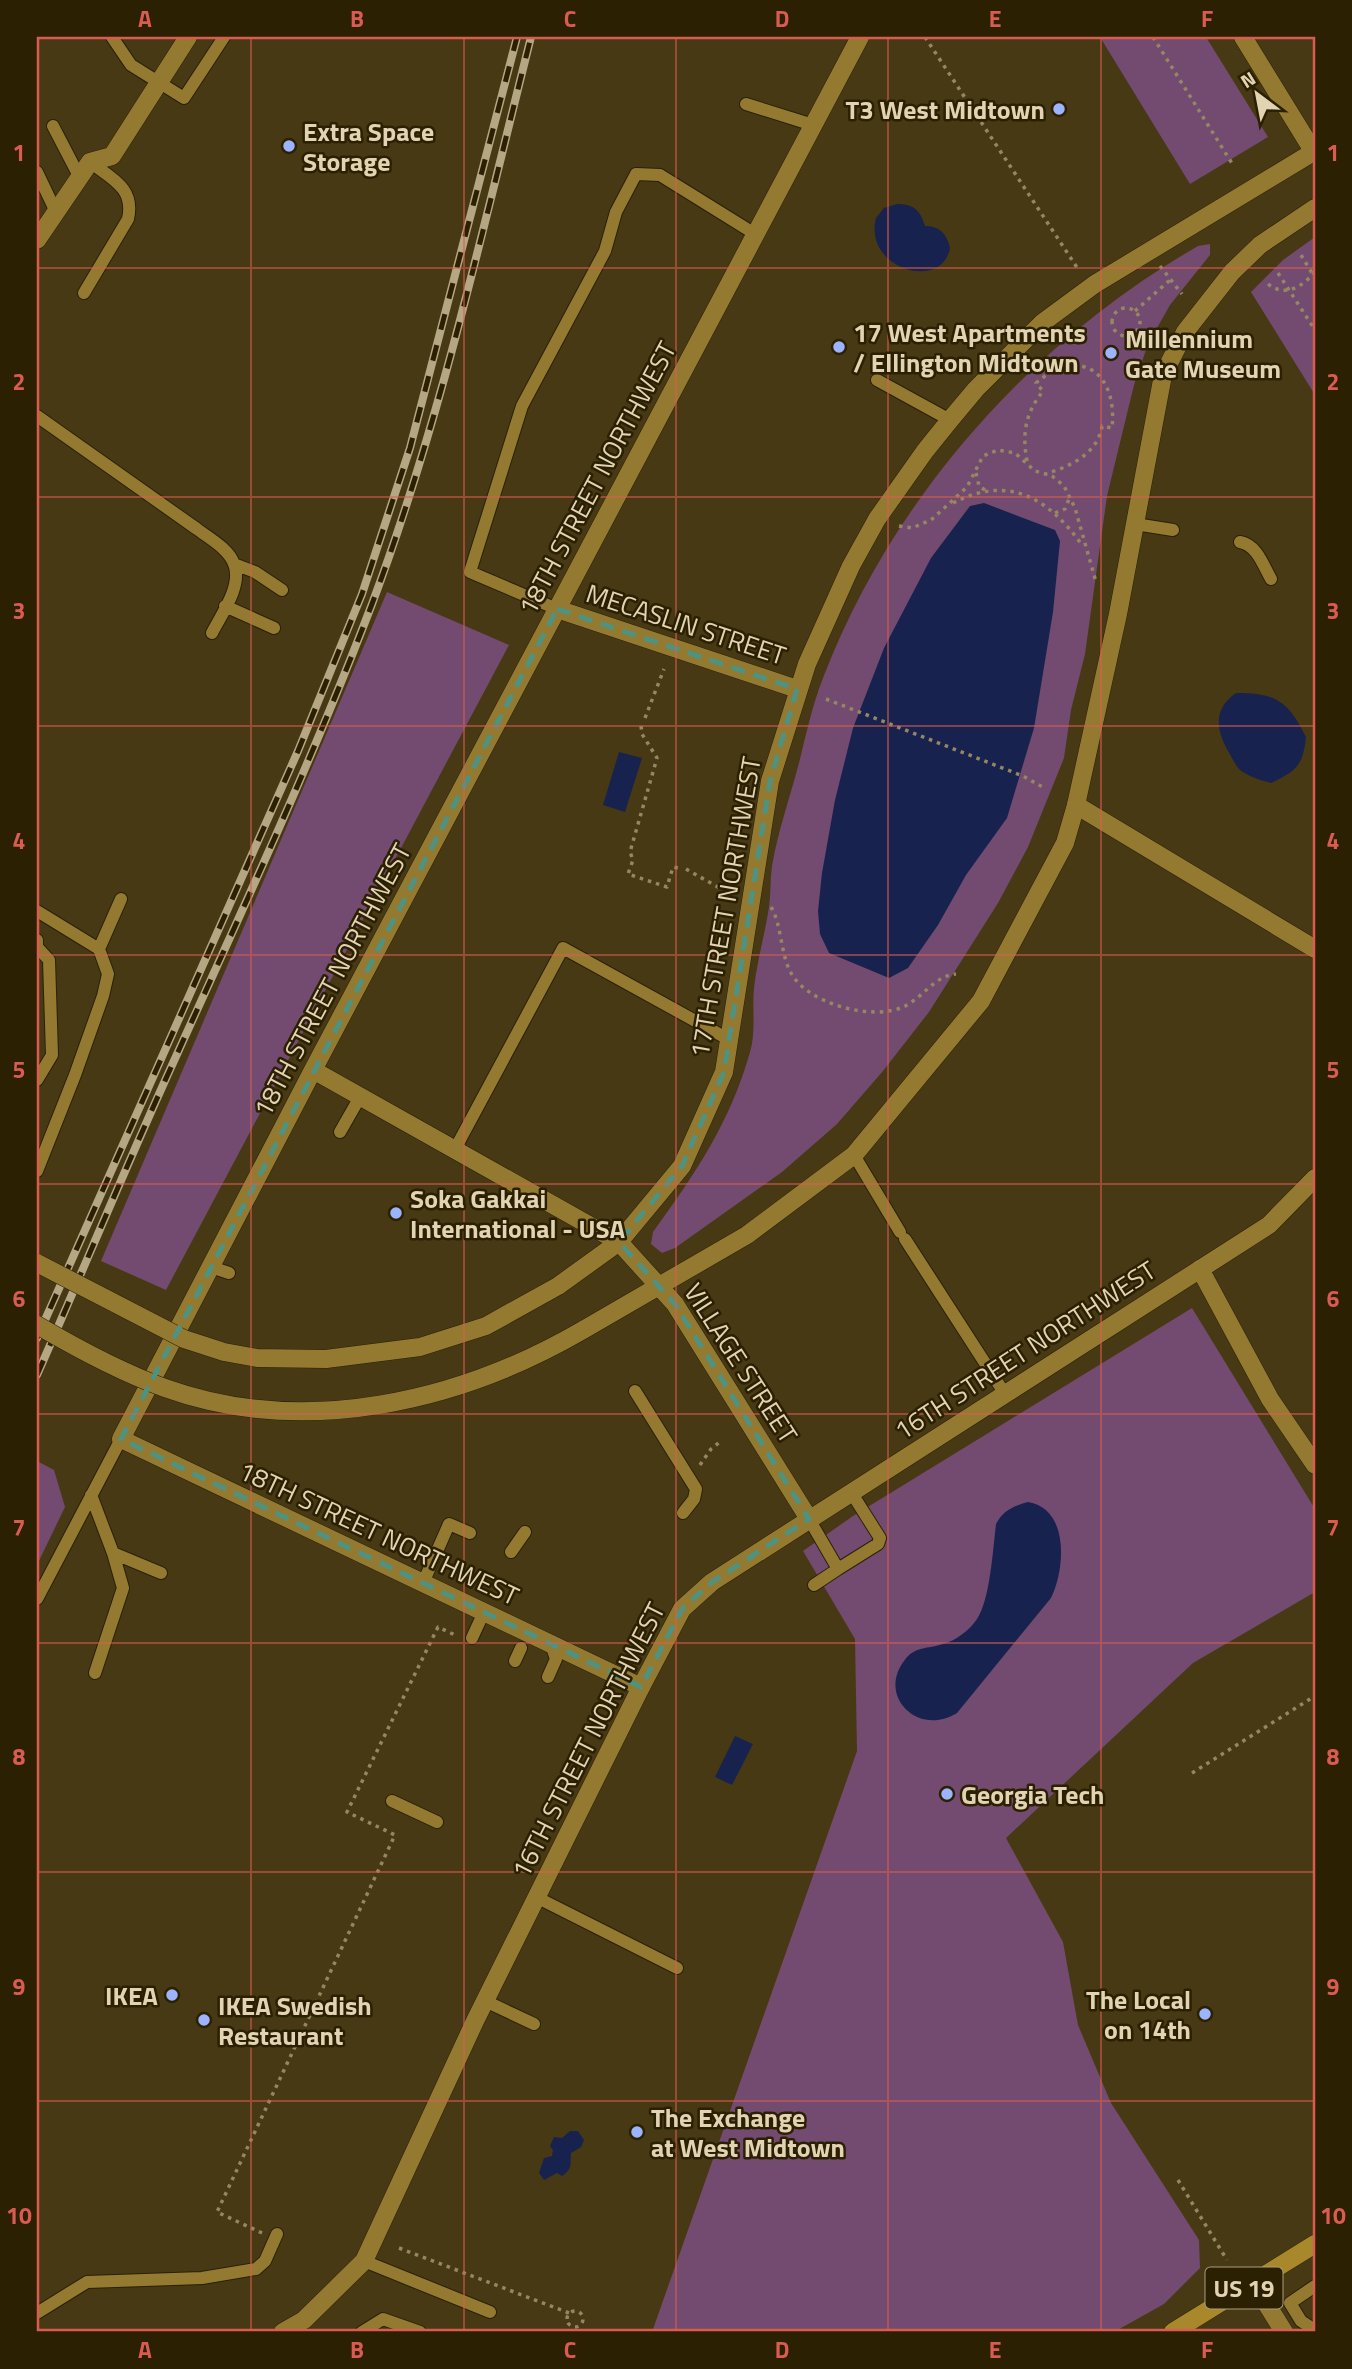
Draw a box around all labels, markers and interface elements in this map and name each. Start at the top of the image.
text: A [138,1,152,36]
text: B [350,1,364,36]
text: C [564,1,576,36]
text: D [775,1,789,36]
text: E [989,1,1001,36]
text: F [1201,1,1213,36]
north arrow [1222,60,1292,130]
text: N [1234,63,1261,95]
place label: T3 West Midtown [846,90,1045,129]
marker: T3 West Midtown [1051,101,1067,117]
place label: Extra Space Storage [303,112,434,181]
text: 1 [13,135,25,170]
text: 1 [1327,135,1339,170]
marker: Extra Space Storage [281,138,297,154]
place label: 17 West Apartments / Ellington Midtown [853,313,1086,382]
place label: Millennium Gate Museum [1125,319,1281,388]
street label: 18TH STREET NORTHWEST [508,334,686,622]
marker: 17 West Apartments / Ellington Midtown [831,339,847,355]
marker: Millennium Gate Museum [1103,345,1119,361]
text: 2 [13,364,25,399]
text: 2 [1327,364,1339,399]
street label: MECASLIN STREET [581,573,791,675]
text: 3 [13,593,25,628]
text: 3 [1327,593,1339,628]
street label: 17TH STREET NORTHWEST [679,753,771,1060]
text: 4 [13,823,25,858]
text: 4 [1327,823,1339,858]
street label: 18TH STREET NORTHWEST [243,836,421,1124]
text: 5 [13,1052,25,1087]
text: 5 [1327,1052,1339,1087]
place label: Soka Gakkai International - USA [410,1179,626,1248]
marker: Soka Gakkai International - USA [388,1205,404,1221]
street label: 16TH STREET NORTHWEST [887,1250,1164,1449]
street label: VILLAGE STREET [675,1275,808,1451]
text: 6 [13,1281,26,1316]
text: 6 [1327,1281,1340,1316]
street label: 18TH STREET NORTHWEST [233,1451,526,1615]
text: 7 [13,1510,25,1545]
text: 7 [1327,1510,1339,1545]
street label: 16TH STREET NORTHWEST [501,1595,675,1885]
text: 8 [13,1739,26,1774]
text: 8 [1327,1739,1340,1774]
place label: Georgia Tech [961,1775,1104,1814]
marker: Georgia Tech [939,1786,955,1802]
text: 9 [13,1969,26,2004]
text: 9 [1327,1969,1340,2004]
place label: IKEA [105,1976,158,2015]
place label: The Local on 14th [1086,1980,1191,2049]
place label: IKEA Swedish Restaurant [218,1986,372,2055]
marker: IKEA [164,1987,180,2003]
marker: The Local on 14th [1197,2006,1213,2022]
marker: IKEA Swedish Restaurant [196,2012,212,2028]
place label: The Exchange at West Midtown [651,2098,845,2167]
marker: The Exchange at West Midtown [629,2124,645,2140]
text: 10 [6,2198,32,2233]
text: 10 [1320,2198,1346,2233]
road number: US 19 [1206,2267,1282,2308]
text: A [138,2332,152,2367]
text: B [350,2332,364,2367]
text: C [564,2332,576,2367]
text: D [775,2332,789,2367]
text: E [989,2332,1001,2367]
text: F [1201,2332,1213,2367]

